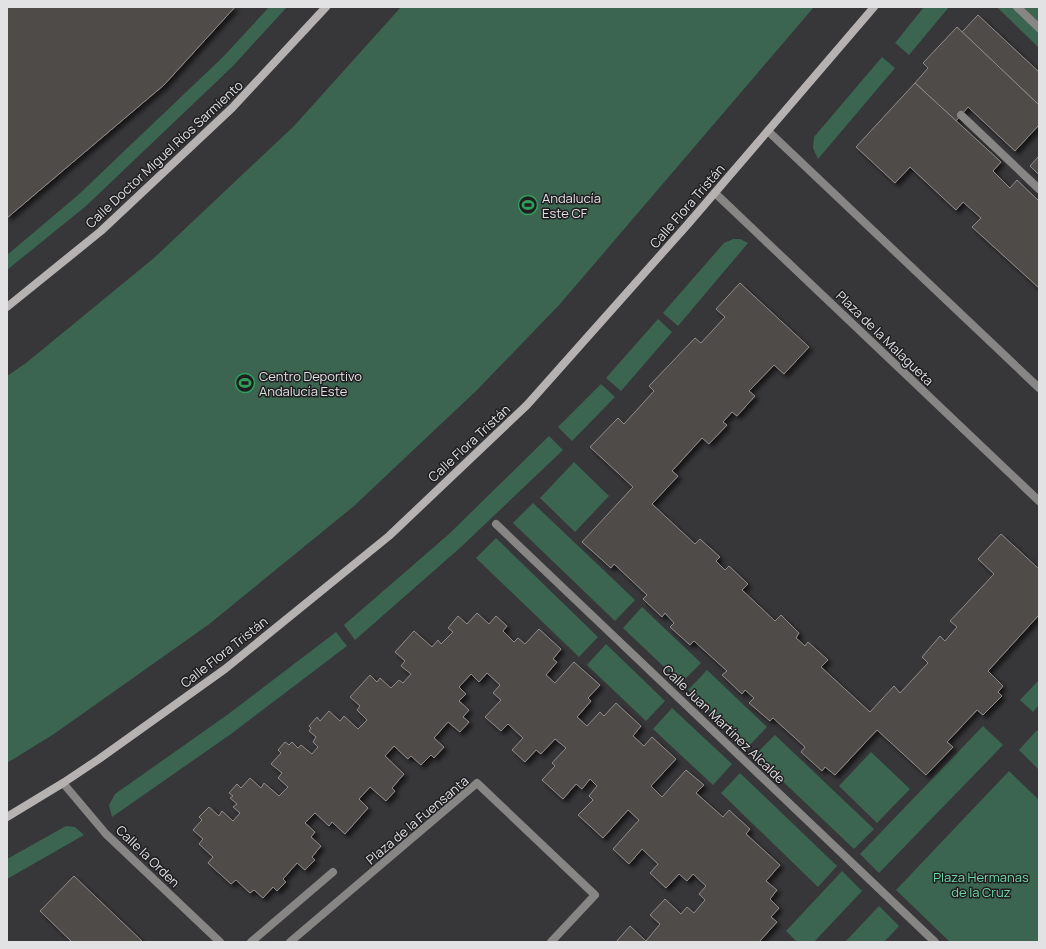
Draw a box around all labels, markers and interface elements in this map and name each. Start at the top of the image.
street label: Calle Doctor Miguel Ríos Sarmiento [81,76,247,232]
street label: Calle Flora Tristán [645,160,729,252]
place label: Andalucía Este CF [542,189,601,222]
sports icon: Andalucía Este CF [517,194,539,216]
street label: Plaza de la Malagueta [832,287,938,389]
place label: Centro Deportivo Andalucía Este [259,367,362,400]
sports icon: Centro Deportivo Andalucía Este [234,372,256,394]
street label: Calle Flora Tristán [424,400,514,486]
street label: Calle Flora Tristán [177,612,271,692]
street label: Calle Juan Martínez Alcalde [659,661,789,788]
street label: Plaza de la Fuensanta [362,772,472,868]
street label: Calle la Orden [112,821,184,891]
park label: Plaza Hermanas de la Cruz [933,868,1029,901]

